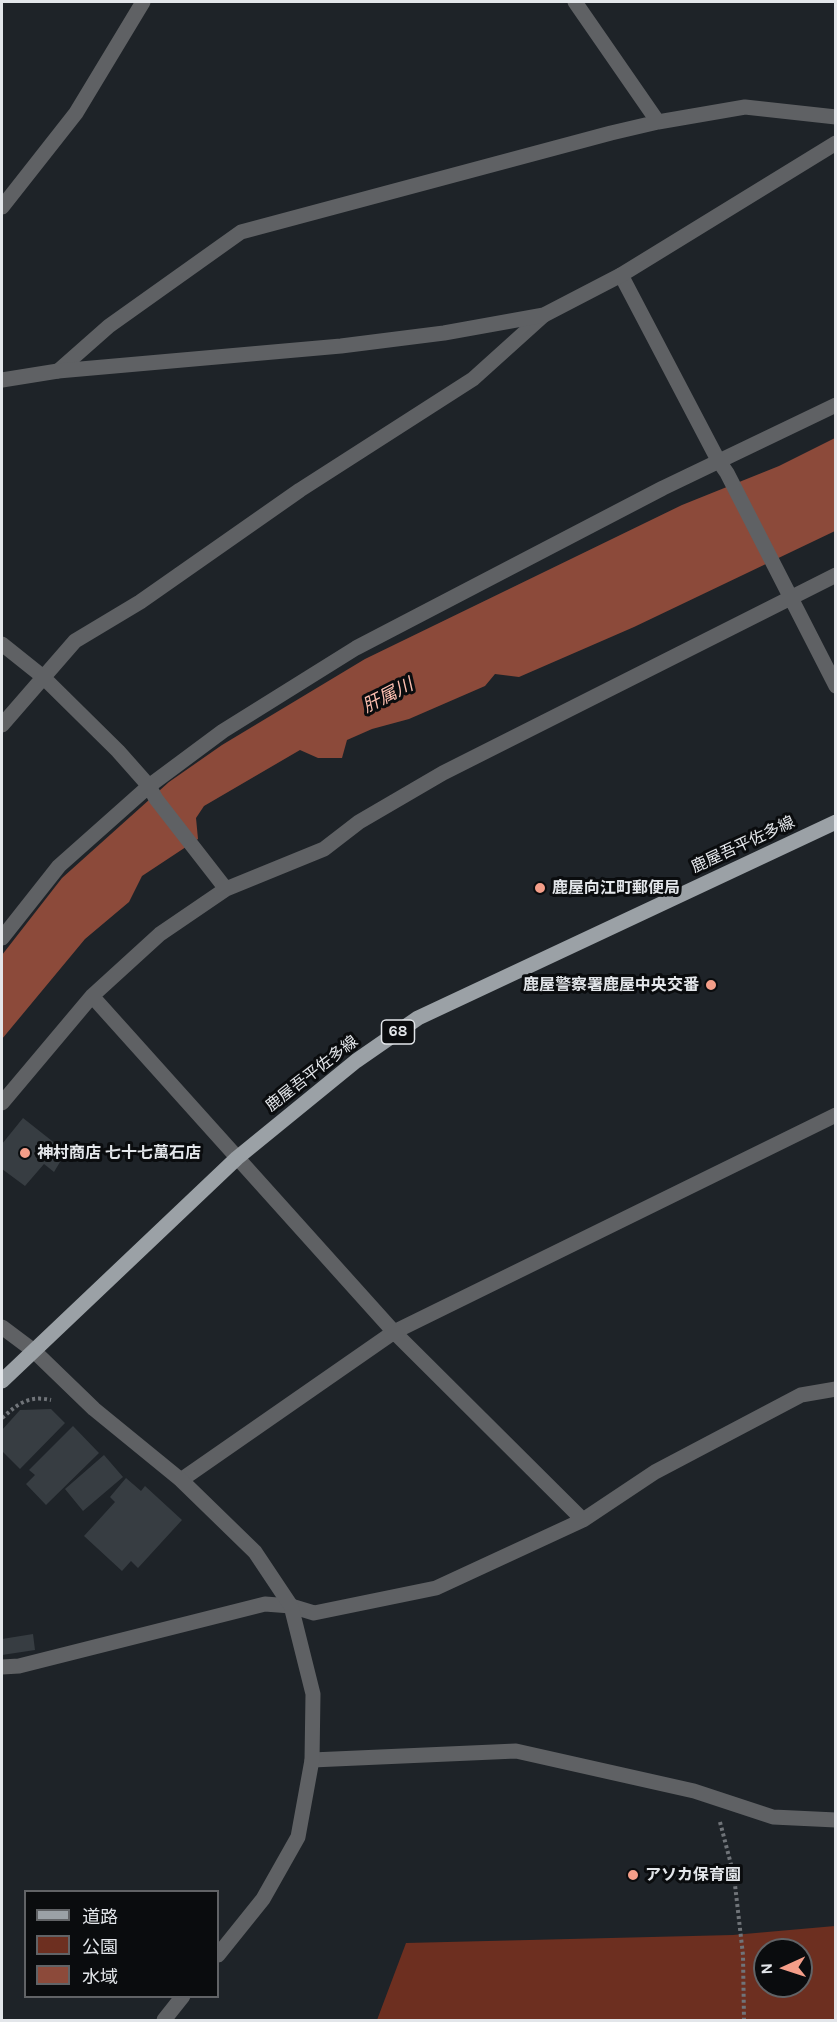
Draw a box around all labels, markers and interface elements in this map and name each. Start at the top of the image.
water label: 肝属川 [359,674,417,718]
street label: 鹿屋吾平佐多線 [688,813,798,877]
place label: 鹿屋向江町郵便局 [552,878,680,898]
marker: 鹿屋向江町郵便局 [533,881,547,895]
place label: 鹿屋警察署鹿屋中央交番 [523,975,699,995]
marker: 鹿屋警察署鹿屋中央交番 [704,978,718,992]
road number: 68 [382,1020,414,1044]
street label: 鹿屋吾平佐多線 [262,1032,362,1116]
place label: 神村商店 七十七萬石店 [37,1143,201,1163]
marker: 神村商店 七十七萬石店 [18,1146,32,1160]
place label: アソカ保育園 [645,1865,741,1885]
marker: アソカ保育園 [626,1868,640,1882]
legend [24,1890,219,1998]
text: 道路 [82,1906,118,1928]
text: 公園 [82,1936,118,1958]
north arrow [753,1938,813,1998]
text: N [757,1963,776,1975]
text: 水域 [82,1966,118,1988]

